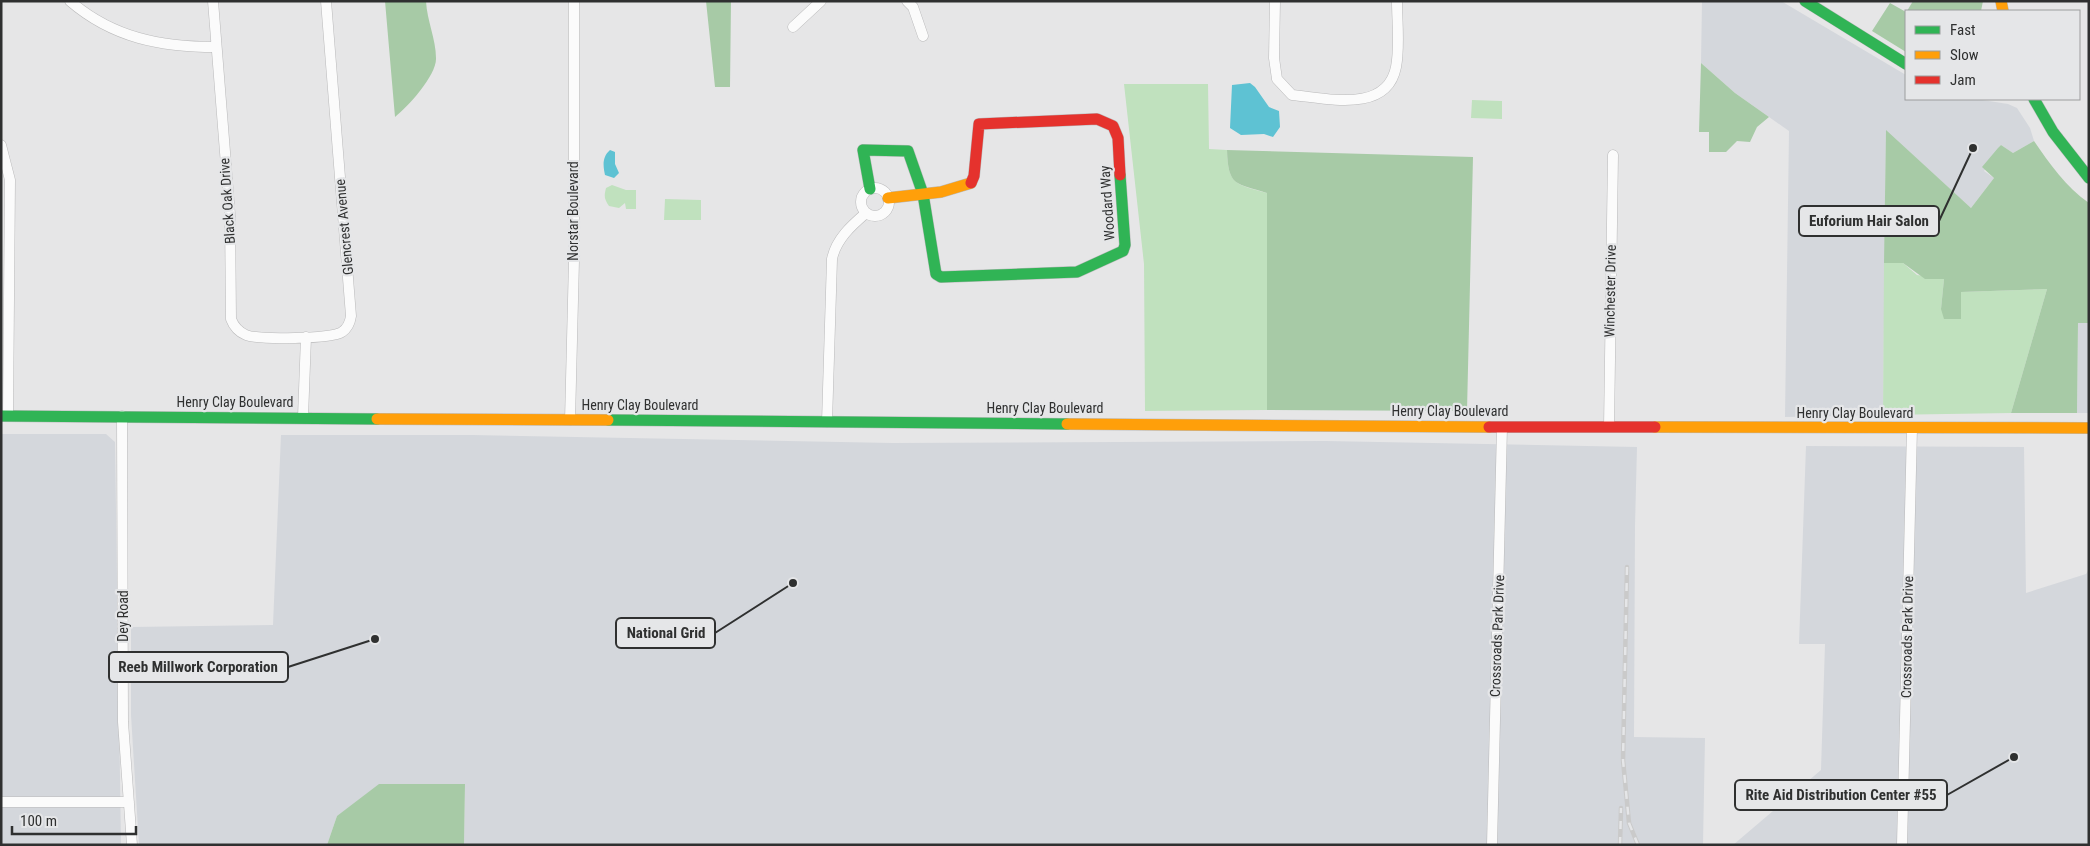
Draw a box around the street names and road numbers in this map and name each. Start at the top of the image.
street label: Black Oak Drive [216,157,238,245]
street label: Norstar Boulevard [565,161,581,261]
street label: Woodard Way [1096,165,1118,241]
street label: Glencrest Avenue [332,178,356,276]
street label: Winchester Drive [1601,244,1619,338]
street label: Henry Clay Boulevard [176,394,294,410]
street label: Henry Clay Boulevard [581,397,699,413]
street label: Henry Clay Boulevard [986,400,1104,416]
street label: Henry Clay Boulevard [1391,403,1509,419]
street label: Henry Clay Boulevard [1796,405,1914,421]
street label: Crossroads Park Drive [1487,574,1507,697]
street label: Crossroads Park Drive [1898,575,1916,698]
street label: Dey Road [115,590,131,642]

